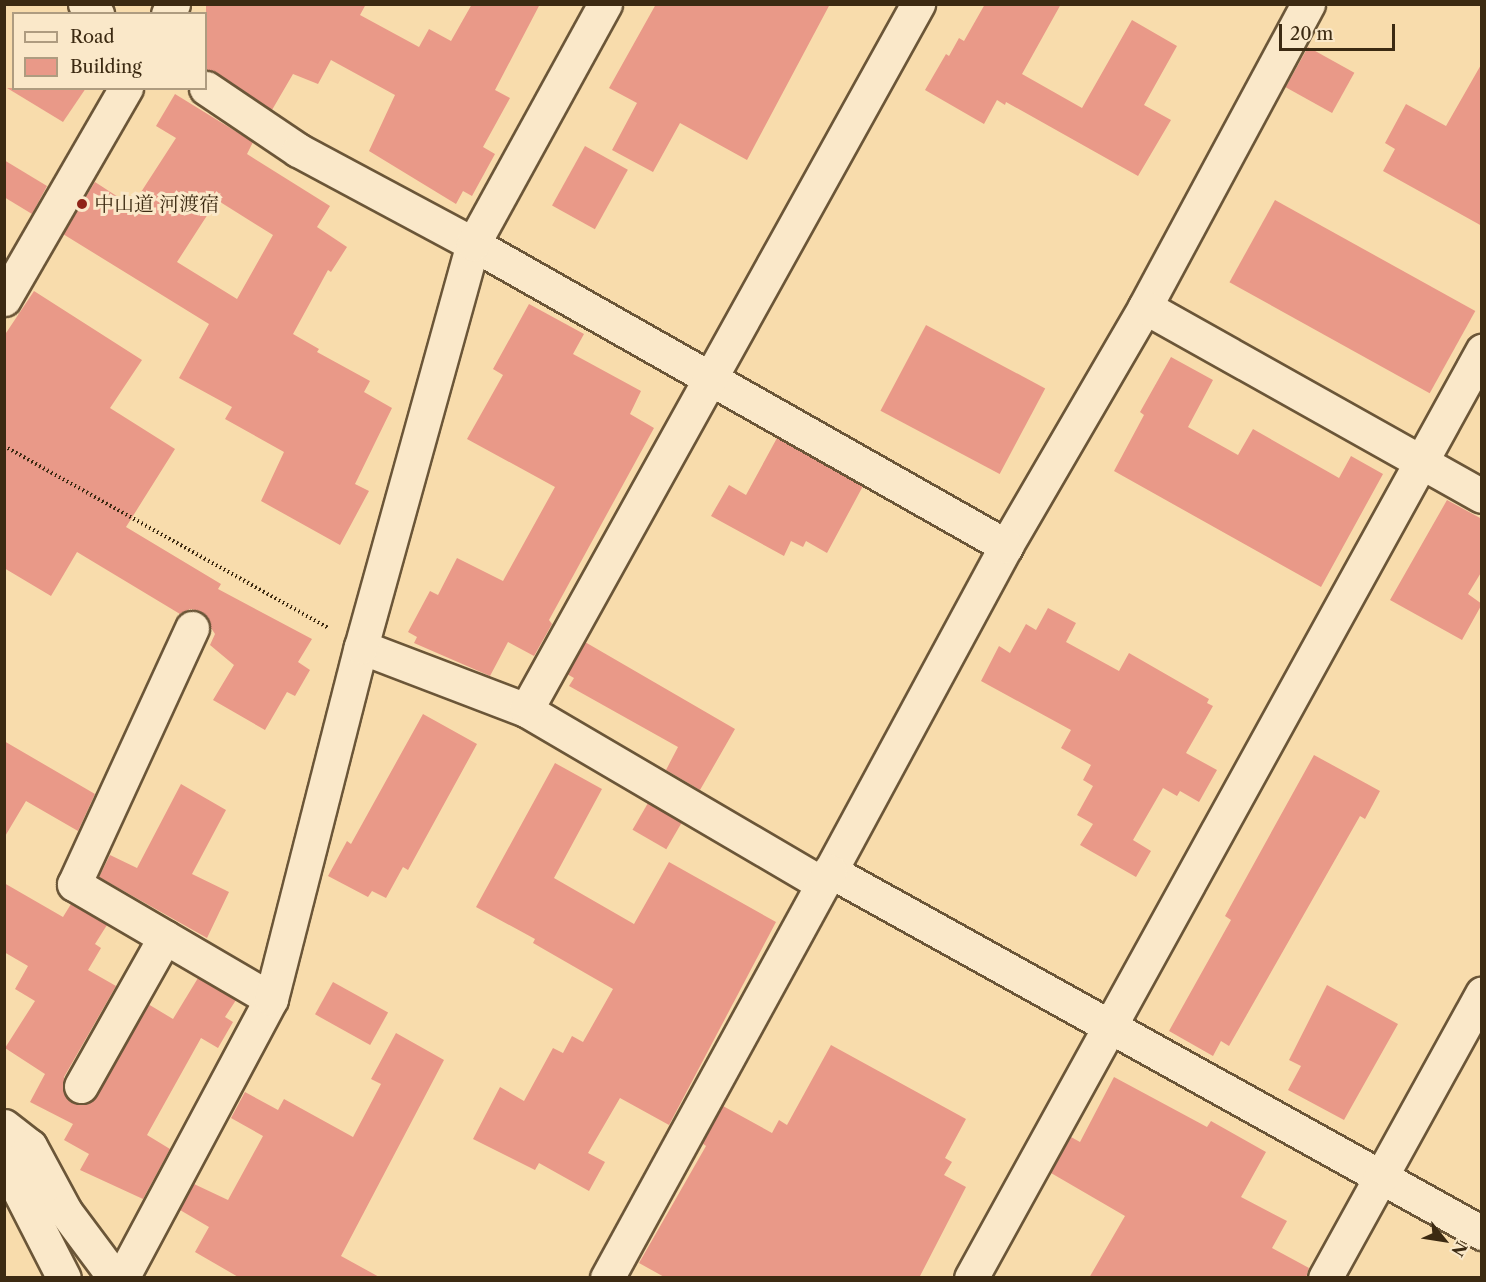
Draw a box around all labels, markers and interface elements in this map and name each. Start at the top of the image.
legend [12,12,207,90]
scale bar [1282,12,1398,50]
text: 20 m [1290,23,1333,45]
text: Road [70,26,115,48]
text: Building [70,56,142,78]
place label: 中山道 河渡宿 [94,192,219,216]
marker: 中山道 河渡宿 [75,197,89,211]
north arrow [1414,1210,1474,1270]
text: N [1447,1238,1472,1260]

